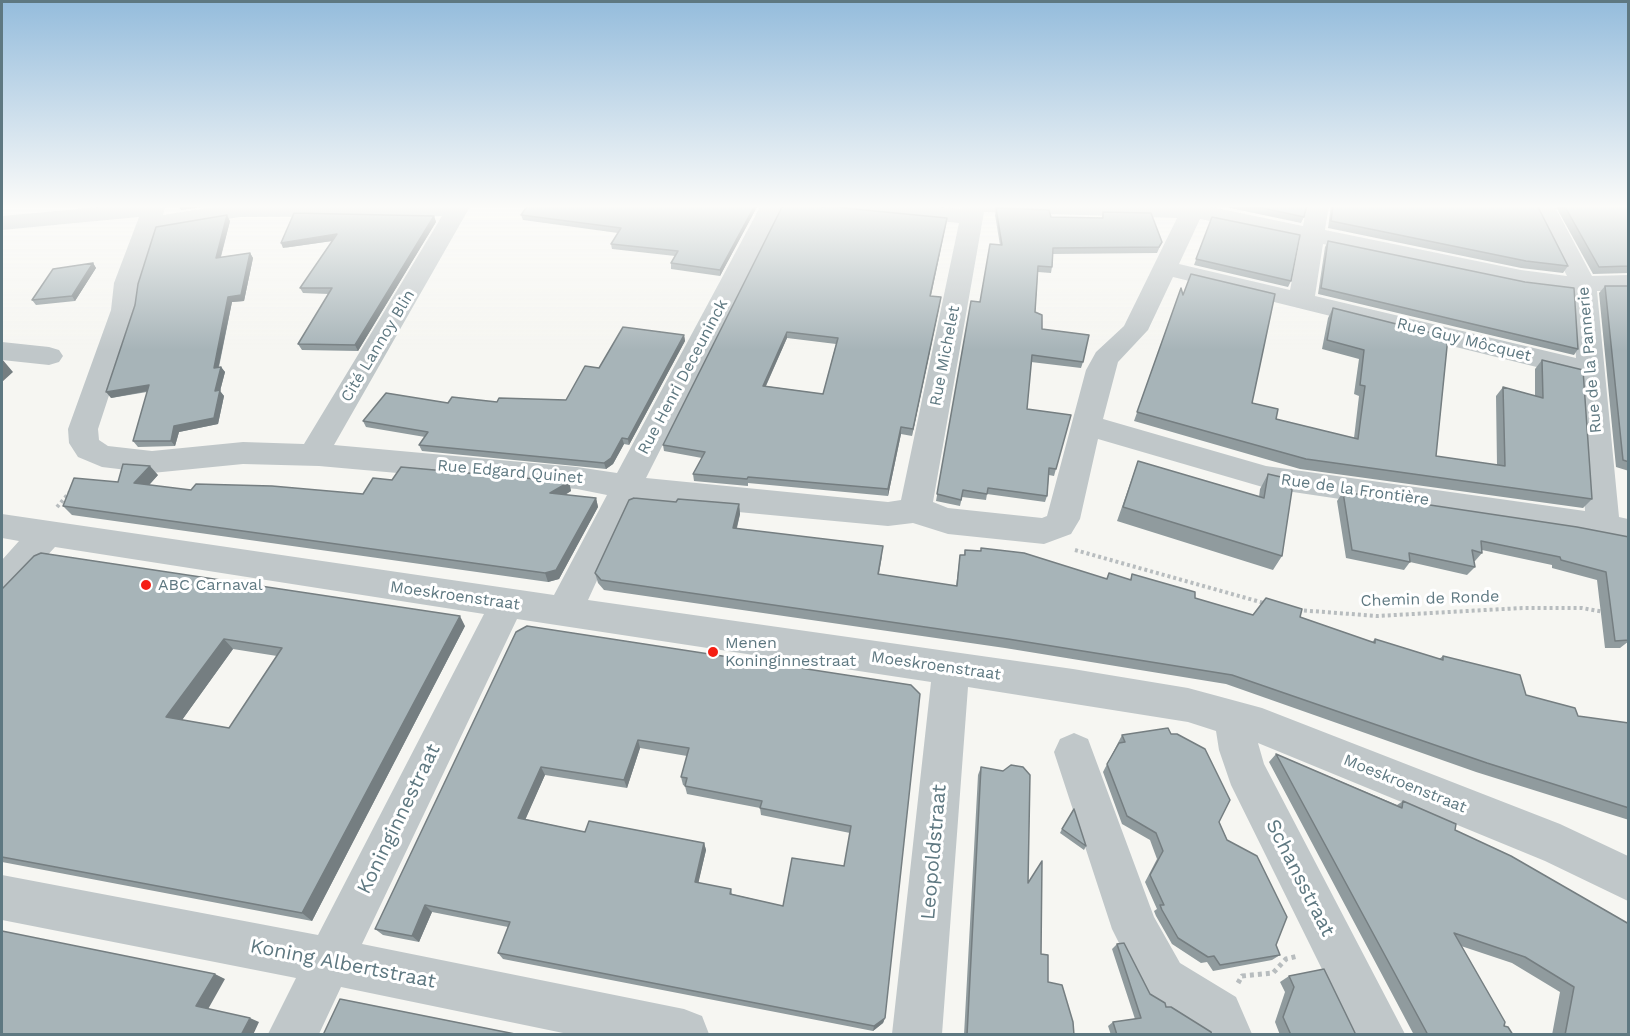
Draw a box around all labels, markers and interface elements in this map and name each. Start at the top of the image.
street label: Cité Lannoy Blin [337,286,419,406]
street label: Rue de la Pannerie [1574,286,1606,434]
street label: Rue Henri Deceuninck [634,296,732,458]
street label: Rue Michelet [926,304,964,408]
street label: Rue Guy Môcquet [1395,314,1533,366]
street label: Rue Edgard Quinet [436,456,584,488]
street label: Rue de la Frontière [1280,470,1430,510]
place label: ABC Carnaval [158,575,263,595]
street label: Moeskroenstraat [389,577,521,615]
marker: ABC Carnaval [139,578,153,592]
street label: Chemin de Ronde [1360,587,1500,611]
place label: Menen Koninginnestraat [725,633,856,671]
marker: Menen Koninginnestraat [706,645,720,659]
street label: Moeskroenstraat [870,647,1002,685]
street label: Koninginnestraat [352,740,446,898]
street label: Moeskroenstraat [1341,751,1469,817]
street label: Leopoldstraat [916,783,952,921]
street label: Schansstraat [1260,816,1340,940]
street label: Koning Albertstraat [248,934,438,994]

